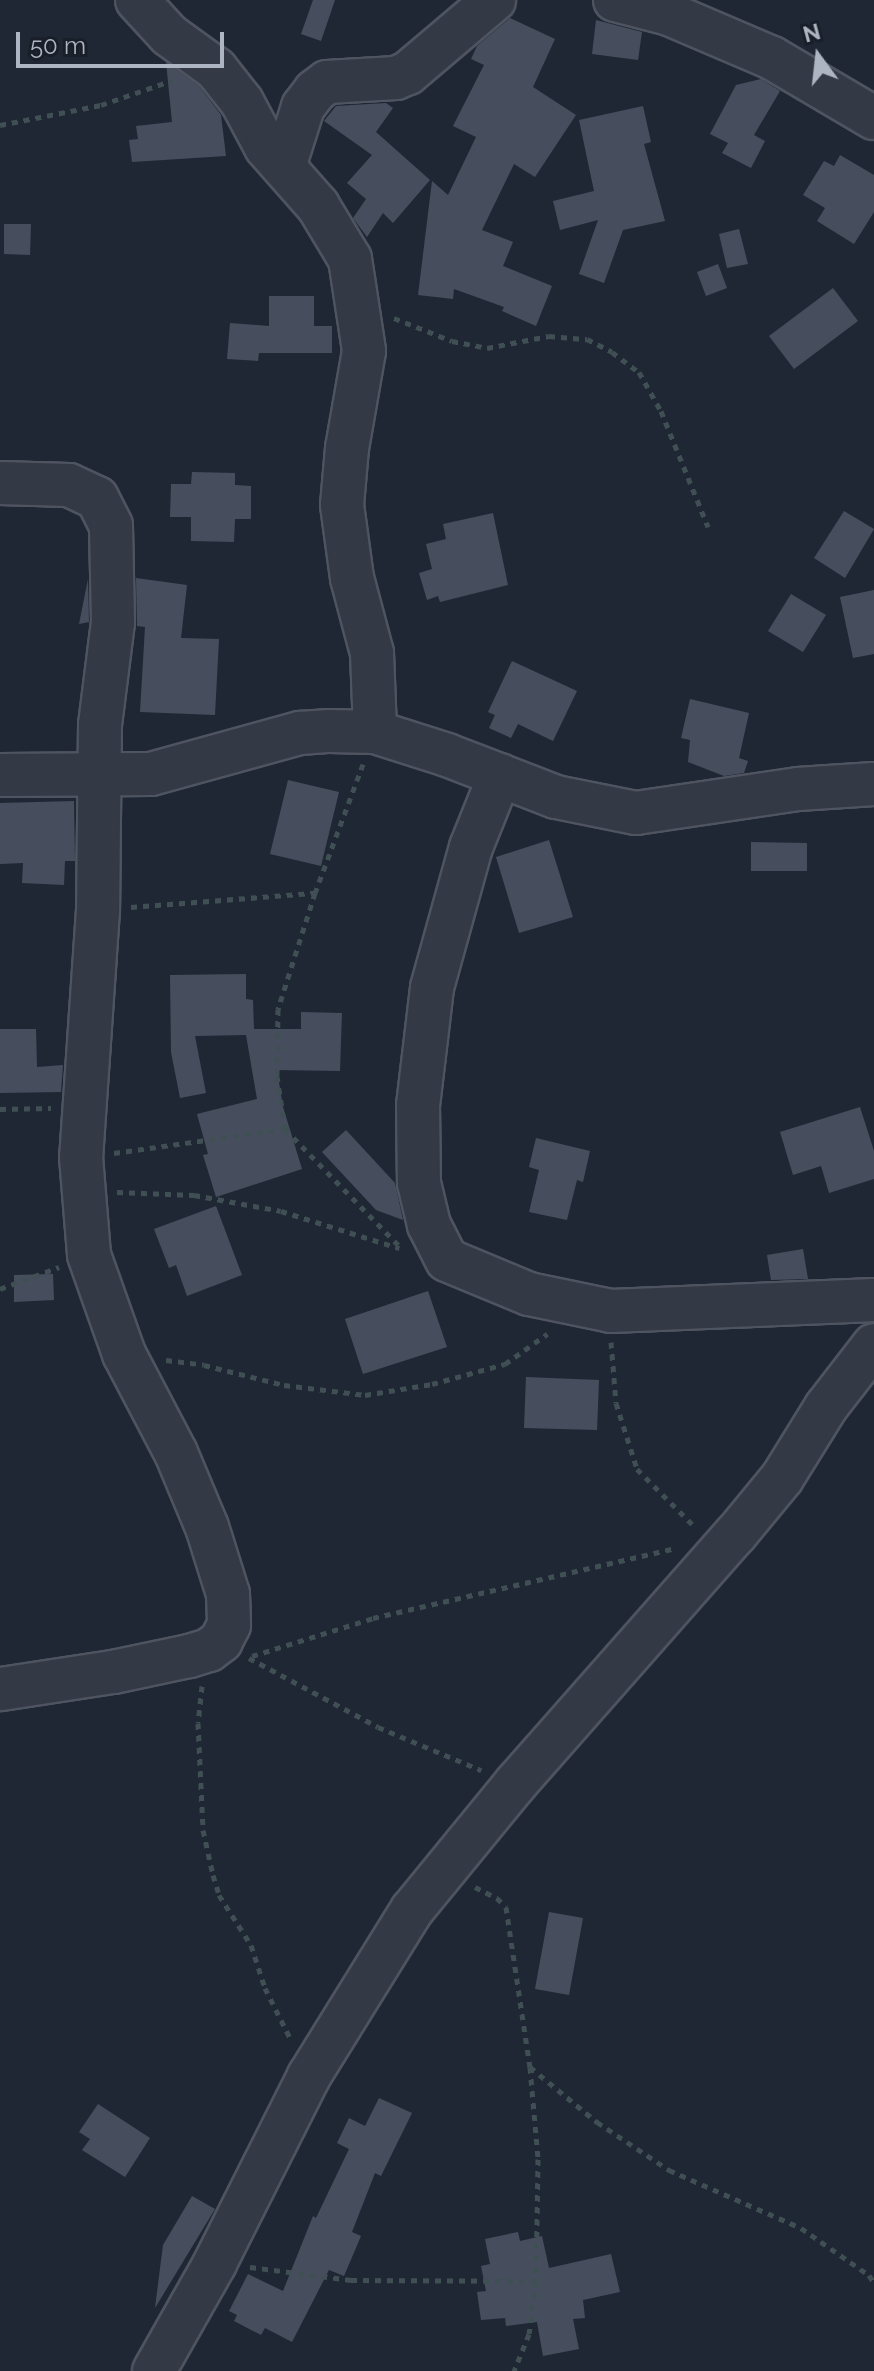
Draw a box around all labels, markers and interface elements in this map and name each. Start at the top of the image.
scale bar [20,16,228,66]
north arrow [778,16,858,96]
text: N [800,18,823,48]
text: 50 m [30,31,86,60]

